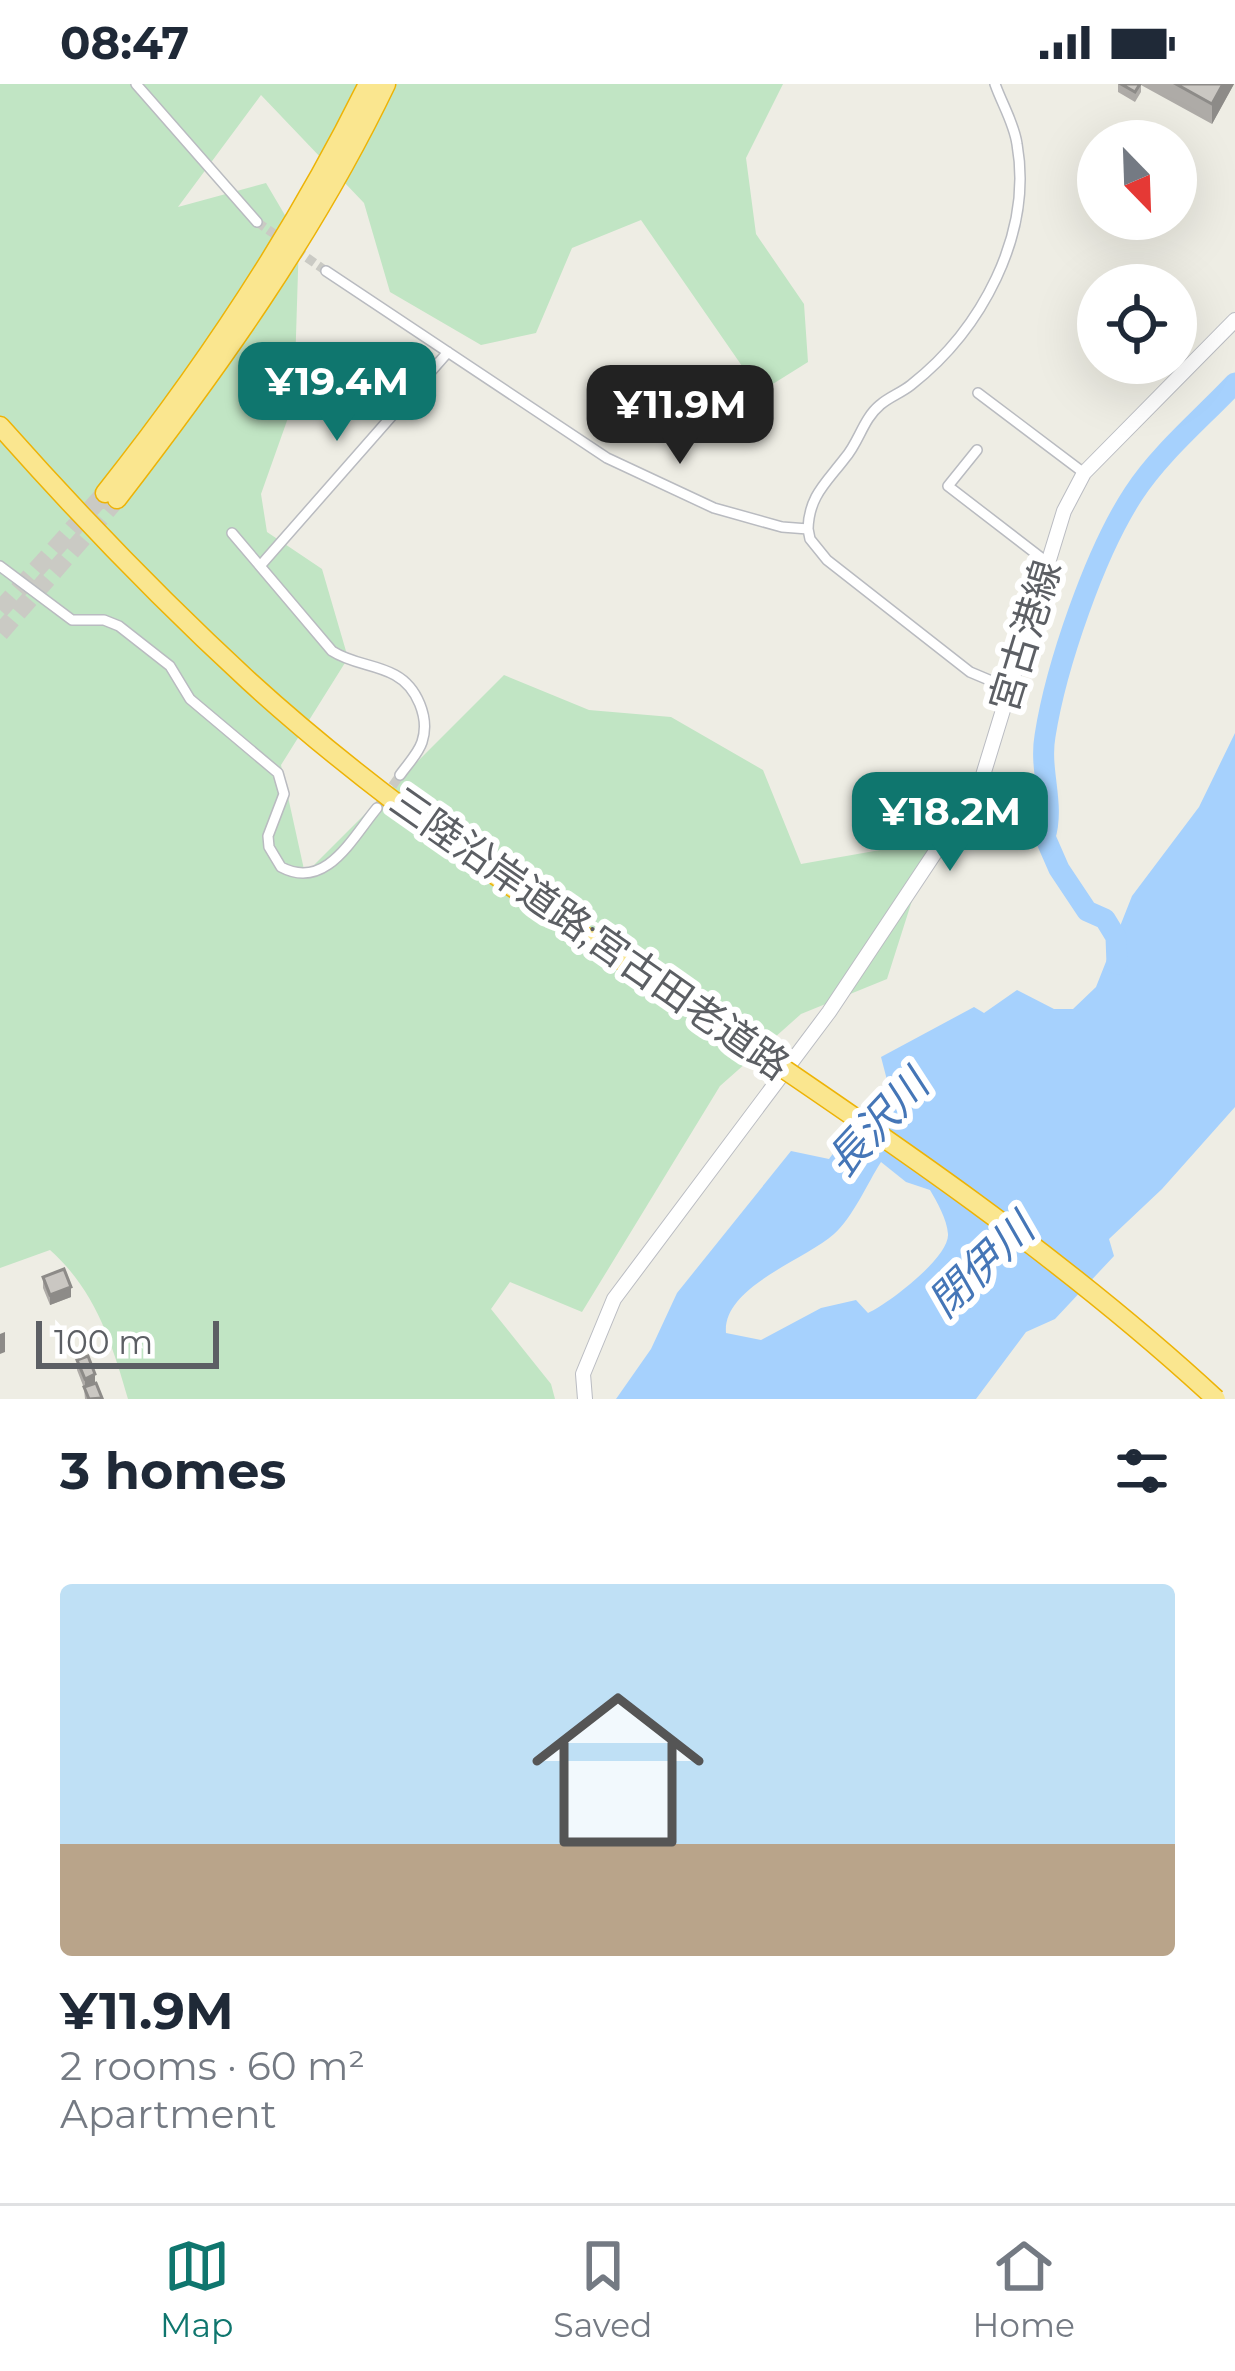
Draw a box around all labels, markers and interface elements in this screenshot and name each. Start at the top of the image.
text: 08:47 [60,15,189,70]
north arrow [1077,120,1197,240]
map controls [1077,120,1197,384]
button: locate [1077,264,1197,384]
pin: ¥19.4M [239,342,435,444]
text: ¥19.4M [265,357,409,405]
pin: ¥11.9M [582,365,778,467]
text: ¥11.9M [614,380,746,428]
street label: 宮古港線 [979,554,1071,718]
pin: ¥18.2M [852,772,1048,874]
street label: 三陸沿岸道路;宮古田老道路 [381,777,799,1089]
text: ¥18.2M [879,787,1021,835]
water label: 長沢川 [815,1056,942,1187]
water label: 閉伊川 [918,1200,1047,1327]
scale bar [36,1315,219,1368]
text: 100 m [54,1322,153,1362]
icon: filters [1109,1438,1175,1504]
text: 3 homes [60,1440,286,1502]
icon: home [510,1662,726,1878]
text: ¥11.9M [60,1980,234,2042]
text: 2 rooms · 60 m² [60,2042,365,2090]
text: Apartment [60,2090,276,2138]
tab: Map [160,2233,233,2345]
tab: Saved [553,2233,653,2345]
tab: Home [973,2233,1075,2345]

